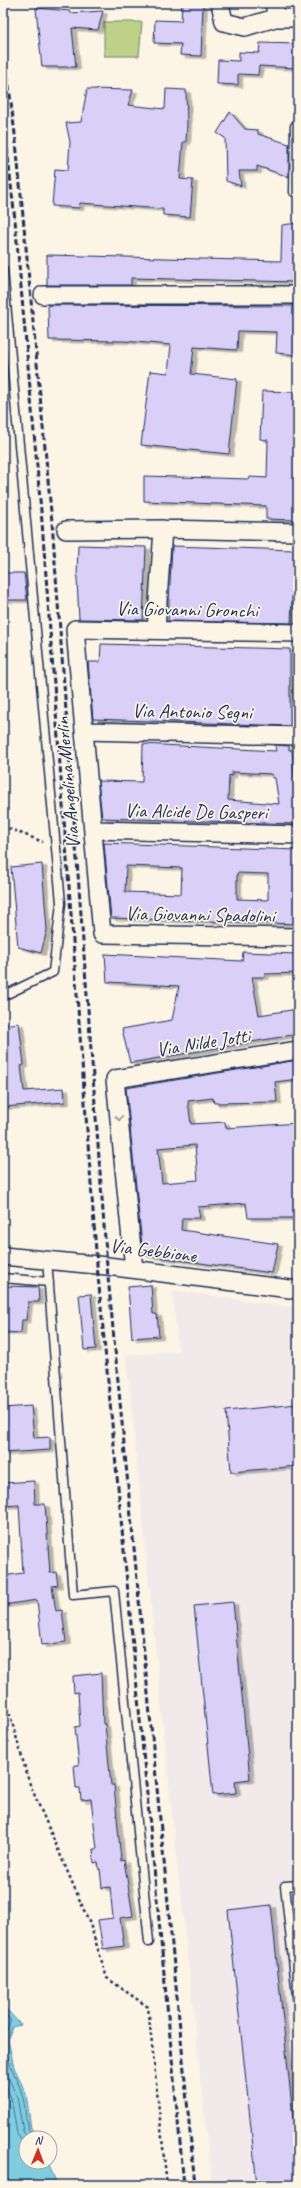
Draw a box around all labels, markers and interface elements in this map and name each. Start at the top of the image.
street label: Via Giovanni Gronchi [116,596,260,623]
street label: Via Antonio Segni [132,698,254,725]
street label: Via Angelina Merlin [49,715,86,850]
street label: Via Alcide De Gasperi [124,798,270,825]
street label: Via Giovanni Spadolini [125,901,277,928]
street label: Via Nilde Jotti [155,1022,254,1062]
one-way arrow [114,1115,123,1121]
street label: Via Gebbione [108,1233,199,1268]
north arrow [18,2130,58,2170]
text: N [35,2133,44,2147]

